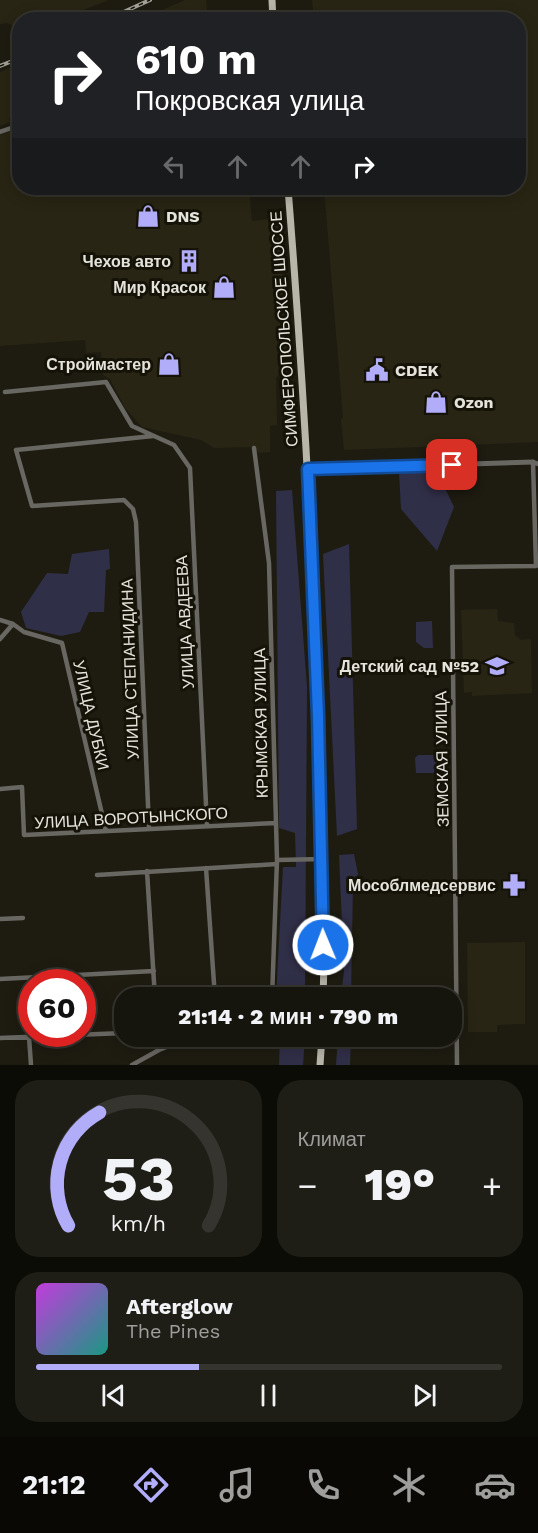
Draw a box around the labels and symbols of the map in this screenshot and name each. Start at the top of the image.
shop icon: DNS [135,203,161,229]
place label: DNS [166,207,200,226]
street label: СИМФЕРОПОЛЬСКОЕ ШОССЕ [266,210,302,448]
building icon: Чехов авто [176,248,202,274]
place label: Чехов авто [82,252,171,271]
shop icon: Мир Красок [211,274,237,300]
place label: Мир Красок [113,278,207,297]
shop icon: Строймастер [156,351,182,377]
place label: Строймастер [46,355,151,374]
public building icon: CDEK [364,357,390,383]
place label: CDEK [395,361,439,380]
shop icon: Ozon [423,389,449,415]
place label: Ozon [454,393,493,412]
pin [426,439,477,490]
street label: УЛИЦА АВДЕЕВА [172,554,198,689]
street label: УЛИЦА СТЕПАНИДИНА [117,578,143,760]
street label: КРЫМСКАЯ УЛИЦА [250,647,272,798]
school or university icon: Детский сад №52 [484,653,510,679]
place label: Детский сад №52 [340,657,479,676]
street label: УЛИЦА ДУБКИ [69,658,113,772]
street label: ЗЕМСКАЯ УЛИЦА [431,690,453,827]
street label: УЛИЦА ВОРОТЫНСКОГО [34,803,228,833]
pharmacy icon: Мособлмедсервис [501,872,527,898]
place label: Мособлмедсервис [348,876,496,895]
position arrow [291,913,355,977]
speed limit sign: 60 [18,969,96,1047]

